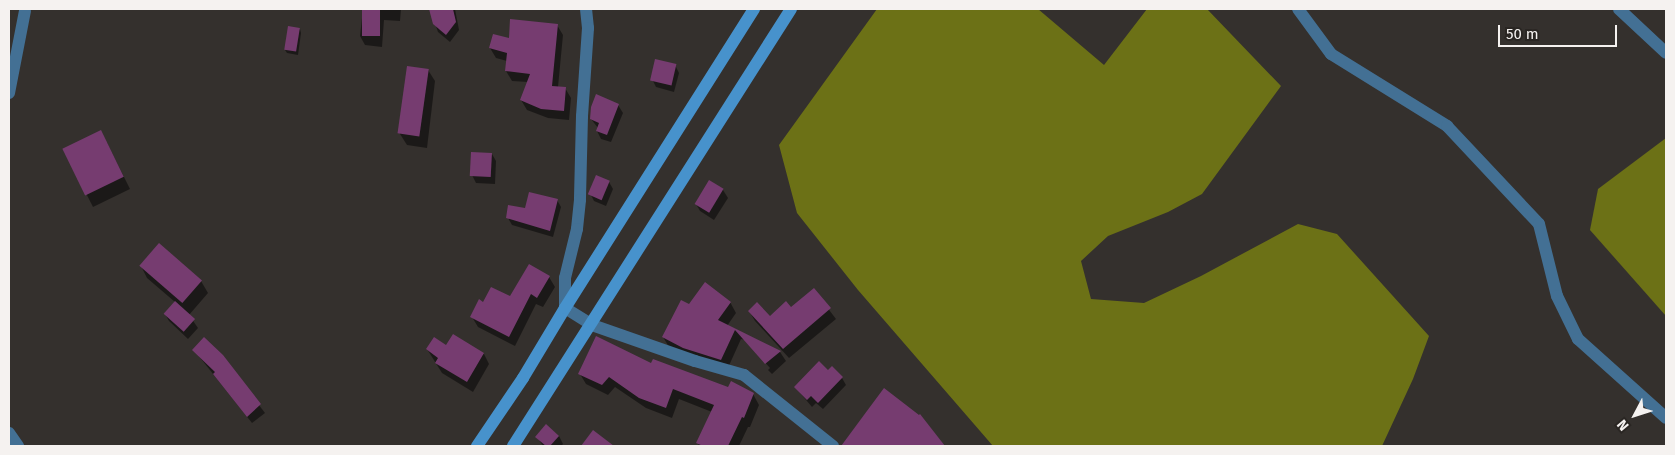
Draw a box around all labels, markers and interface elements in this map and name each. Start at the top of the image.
scale bar [1500,15,1619,47]
text: 50 m [1506,25,1539,43]
north arrow [1610,390,1660,440]
text: N [1614,416,1633,434]

